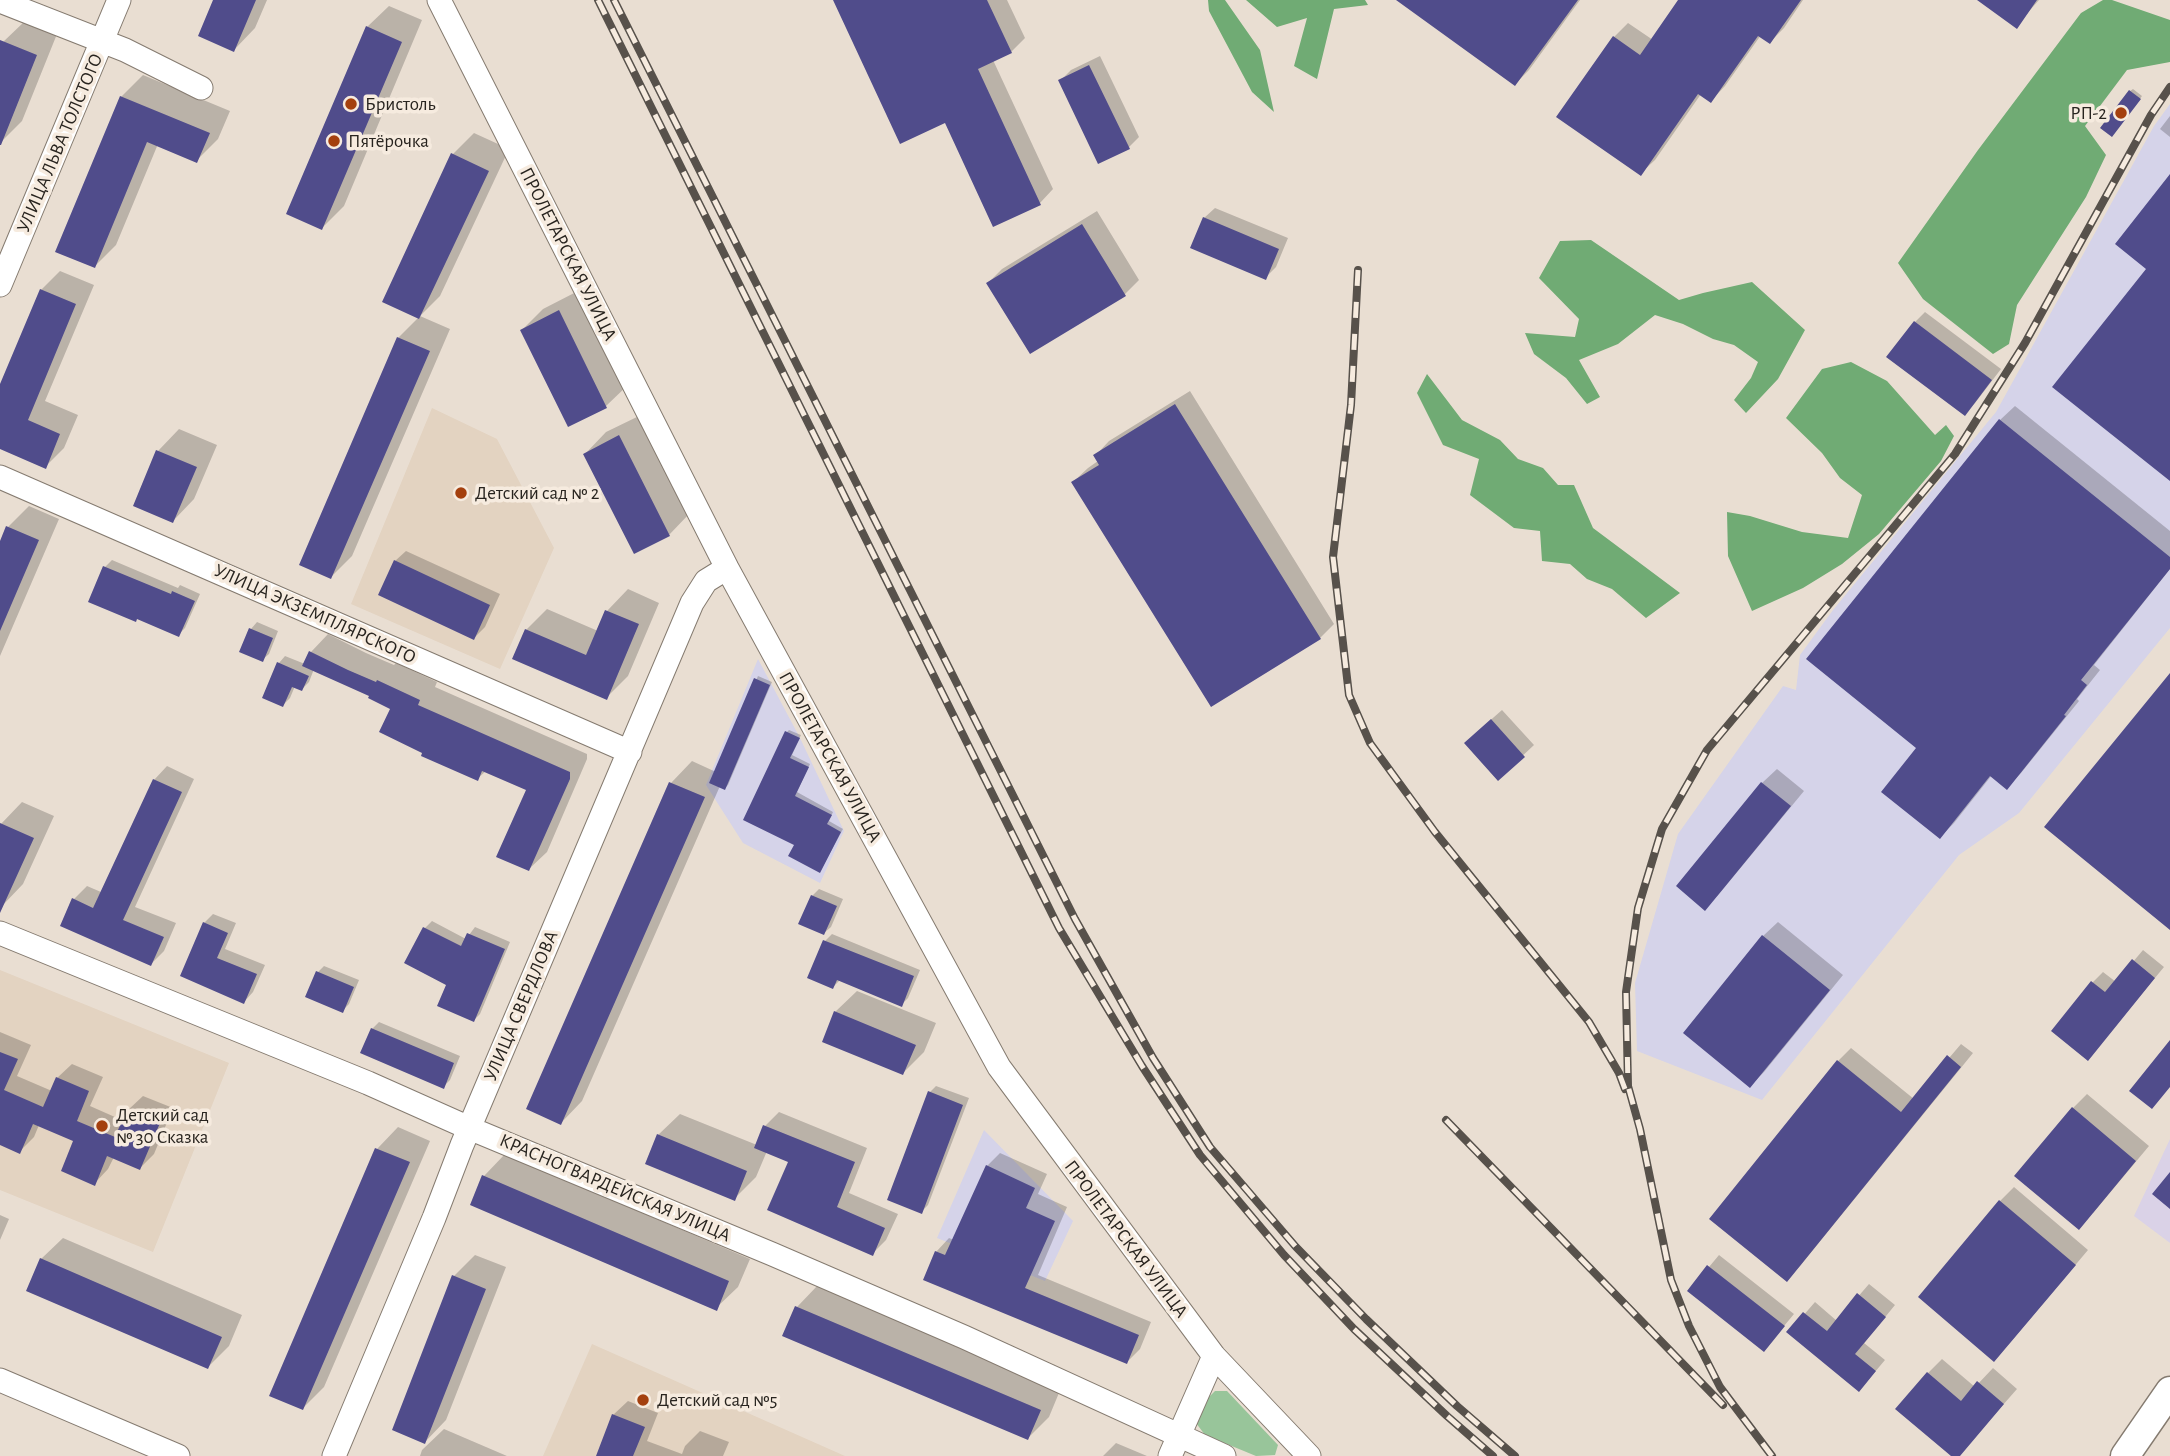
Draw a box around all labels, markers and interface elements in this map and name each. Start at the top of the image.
street label: УЛИЦА ЛЬВА ТОЛСТОГО [12,50,108,236]
place label: Бристоль [365,93,435,115]
marker: Бристоль [343,96,359,112]
place label: РП-2 [2070,102,2107,124]
marker: РП-2 [2113,105,2129,121]
place label: Пятёрочка [348,130,429,152]
marker: Пятёрочка [326,133,342,149]
street label: ПРОЛЕТАРСКАЯ УЛИЦА [514,164,622,344]
place label: Детский сад № 2 [475,482,599,504]
marker: Детский сад № 2 [453,485,469,501]
street label: УЛИЦА ЭКЗЕМПЛЯРСКОГО [210,559,420,669]
street label: ПРОЛЕТАРСКАЯ УЛИЦА [774,668,886,846]
street label: УЛИЦА СВЕРДЛОВА [479,927,563,1085]
place label: Детский сад № 30 Сказка [116,1104,209,1148]
marker: Детский сад № 30 Сказка [94,1118,110,1134]
street label: КРАСНОГВАРДЕЙСКАЯ УЛИЦА [496,1129,734,1247]
street label: ПРОЛЕТАРСКАЯ УЛИЦА [1059,1156,1193,1322]
place label: Детский сад №5 [657,1389,777,1411]
marker: Детский сад №5 [635,1392,651,1408]

